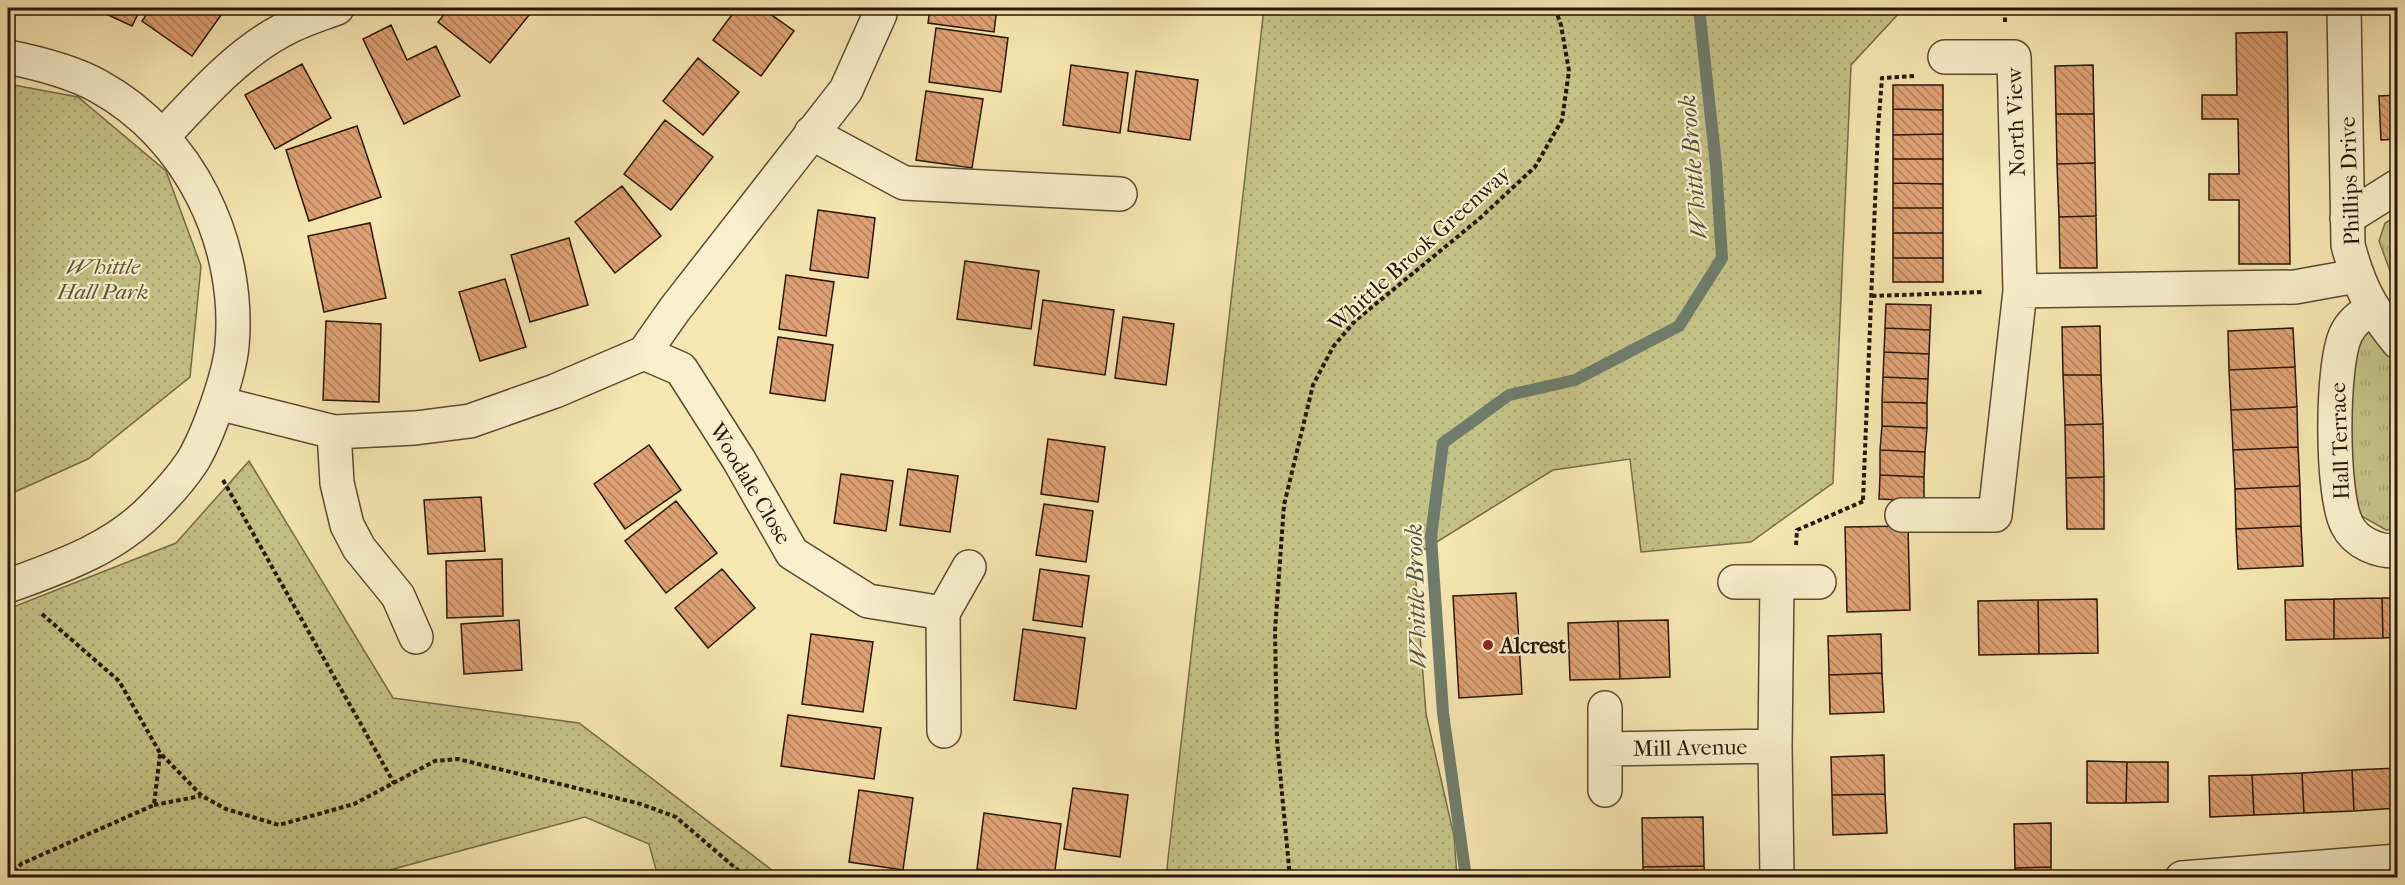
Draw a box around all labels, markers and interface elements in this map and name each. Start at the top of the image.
street label: North View [2001,66,2031,177]
water label: Whittle Brook [1673,94,1713,240]
street label: Phillips Drive [2335,116,2365,246]
street label: Whittle Brook Greenway [1323,159,1517,338]
park label: Whittle Hall Park [57,254,148,305]
street label: Hall Terrace [2325,382,2355,500]
street label: Woodale Close [703,417,797,549]
water label: Whittle Brook [1399,523,1433,669]
place label: Alcrest [1498,633,1567,659]
marker: Alcrest [1481,638,1495,652]
street label: Mill Avenue [1633,734,1748,762]

